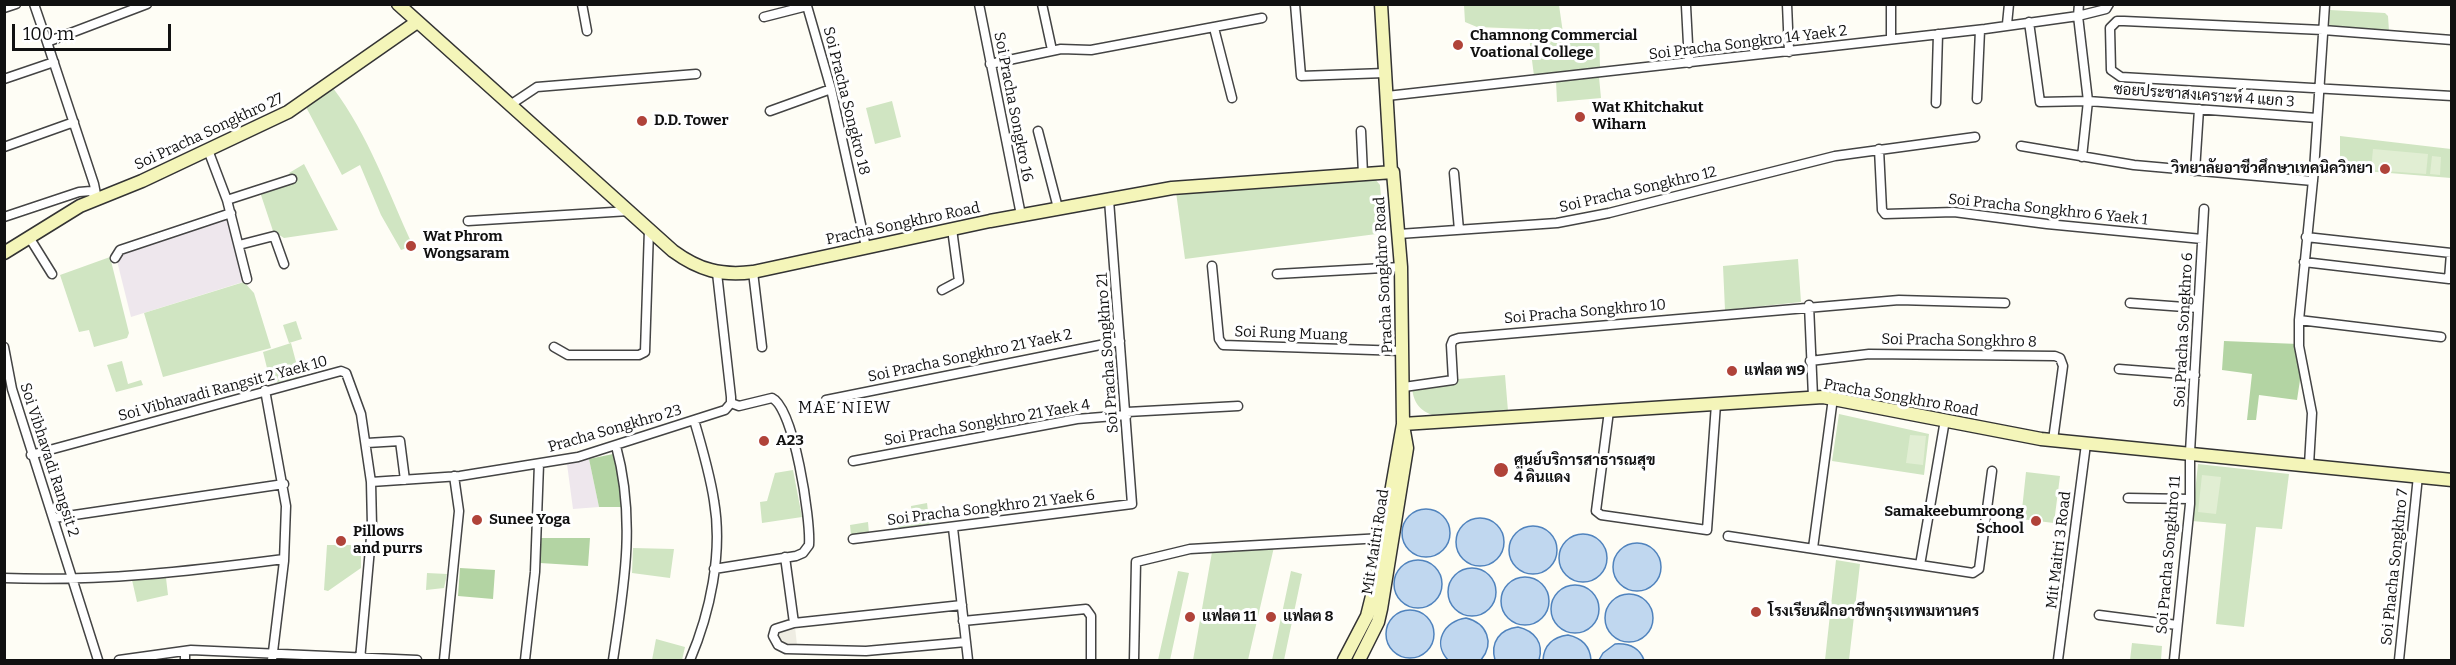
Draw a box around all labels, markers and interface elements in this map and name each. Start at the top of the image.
scale bar [15,12,174,50]
street label: Soi Pracha Songkro 14 Yaek 2 [1648,22,1848,64]
text: 100 m [23,23,74,45]
street label: Soi Pracha Songkro 18 [819,25,873,177]
place label: Chamnong Commercial Voational College [1470,27,1637,62]
street label: Soi Pracha Songkro 16 [990,31,1036,183]
marker: Chamnong Commercial Voational College [1451,38,1465,52]
street label: ซอยประชาสงเคราะห์ 4 แยก 3 [2113,81,2295,111]
street label: Soi Pracha Songkhro 27 [132,90,286,174]
place label: Wat Khitchakut Wiharn [1592,99,1704,134]
marker: Wat Khitchakut Wiharn [1573,110,1587,124]
place label: D.D. Tower [654,112,729,130]
marker: D.D. Tower [635,114,649,128]
place label: วิทยาลัยอาชีวศึกษาเทคนิควิทยา [2171,160,2373,178]
marker: วิทยาลัยอาชีวศึกษาเทคนิควิทยา [2378,162,2392,176]
street label: Soi Pracha Songkhro 12 [1558,163,1718,217]
street label: Soi Pracha Songkhro 6 Yaek 1 [1947,191,2149,229]
street label: Pracha Songkhro Road [1371,196,1397,354]
street label: Pracha Songkhro Road [824,199,982,249]
place label: Wat Phrom Wongsaram [423,228,509,263]
marker: Wat Phrom Wongsaram [404,239,418,253]
street label: Soi Pracha Songkhro 6 [2171,252,2197,408]
street label: Soi Pracha Songkhro 21 [1093,272,1123,434]
street label: Soi Pracha Songkhro 10 [1503,296,1667,328]
street label: Soi Rung Muang [1234,323,1348,345]
street label: Soi Pracha Songkhro 21 Yaek 2 [866,326,1074,386]
street label: Soi Pracha Songkhro 8 [1881,331,2037,351]
street label: Soi Vibhavadi Rangsit 2 Yaek 10 [116,352,330,426]
place label: แฟลต พ9 [1744,362,1805,380]
marker: แฟลต พ9 [1725,364,1739,378]
street label: Pracha Songkhro Road [1822,376,1980,420]
street label: Soi Vibhavadi Rangsit 2 [16,381,82,539]
street label: Soi Pracha Songkhro 21 Yaek 4 [883,396,1091,450]
district label: MAE NIEW [798,399,892,419]
street label: Pracha Songkhro 23 [546,401,684,457]
place label: A23 [776,432,804,450]
marker: A23 [757,434,771,448]
place label: ศูนย์บริการสาธารณสุข 4 ดินแดง [1514,452,1655,487]
marker: ศูนย์บริการสาธารณสุข 4 ดินแดง [1492,461,1510,479]
street label: Soi Pracha Songkhro 11 [2153,475,2185,635]
street label: Soi Pracha Songkhro 21 Yaek 6 [886,486,1096,530]
street label: Mit Maitri Road [1359,488,1393,596]
street label: Soi Phacha Songkhro 7 [2378,488,2412,646]
street label: Mit Maitri 3 Road [2043,490,2075,610]
place label: Samakeebumroong School [1884,503,2024,538]
place label: Sunee Yoga [489,511,570,529]
marker: Sunee Yoga [470,513,484,527]
marker: Samakeebumroong School [2029,514,2043,528]
place label: Pillows and purrs [353,523,423,558]
marker: Pillows and purrs [334,534,348,548]
place label: โรงเรียนฝึกอาชีพกรุงเทพมหานคร [1768,603,1979,621]
marker: โรงเรียนฝึกอาชีพกรุงเทพมหานคร [1749,605,1763,619]
place label: แฟลต 11 [1202,608,1256,626]
place label: แฟลต 8 [1283,608,1333,626]
marker: แฟลต 11 [1183,610,1197,624]
marker: แฟลต 8 [1264,610,1278,624]

